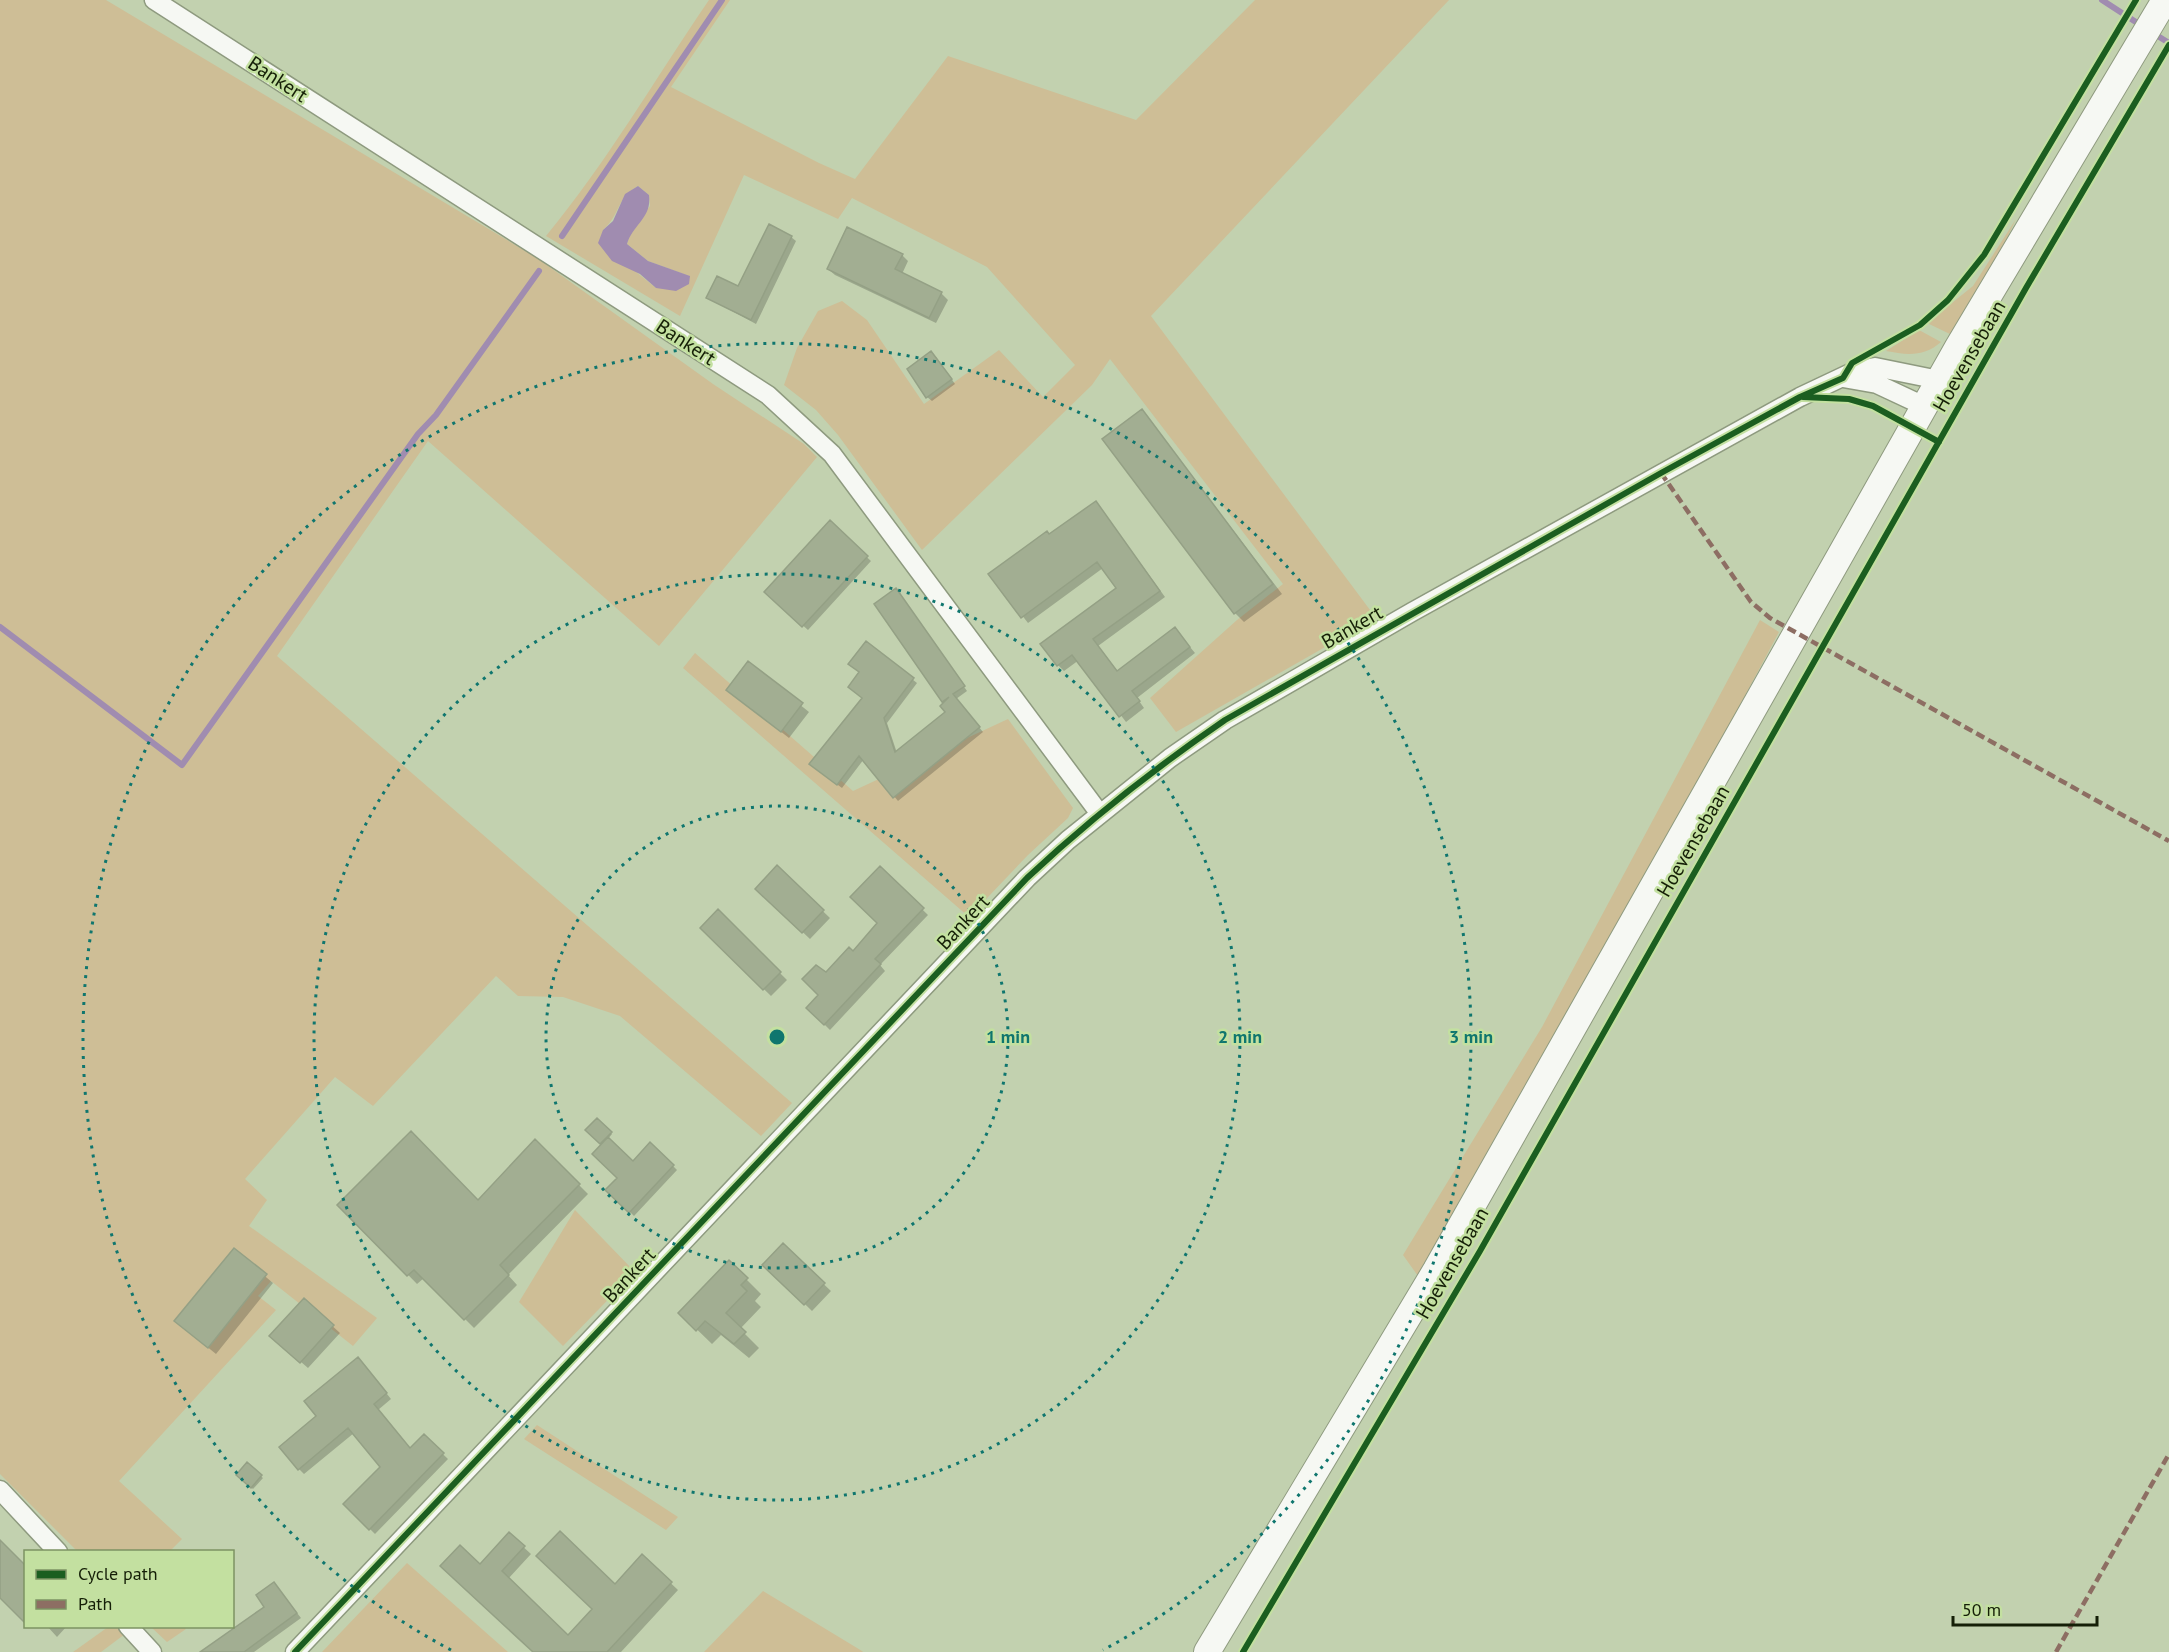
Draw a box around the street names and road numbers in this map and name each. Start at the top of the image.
street label: Bankert [243,50,313,108]
street label: Hoevensebaan [1927,296,2011,416]
street label: Bankert [651,313,721,371]
street label: Bankert [1317,599,1387,655]
street label: Hoevensebaan [1651,781,1735,901]
street label: Bankert [931,889,995,955]
street label: Hoevensebaan [1410,1203,1494,1323]
street label: Bankert [597,1242,661,1308]

